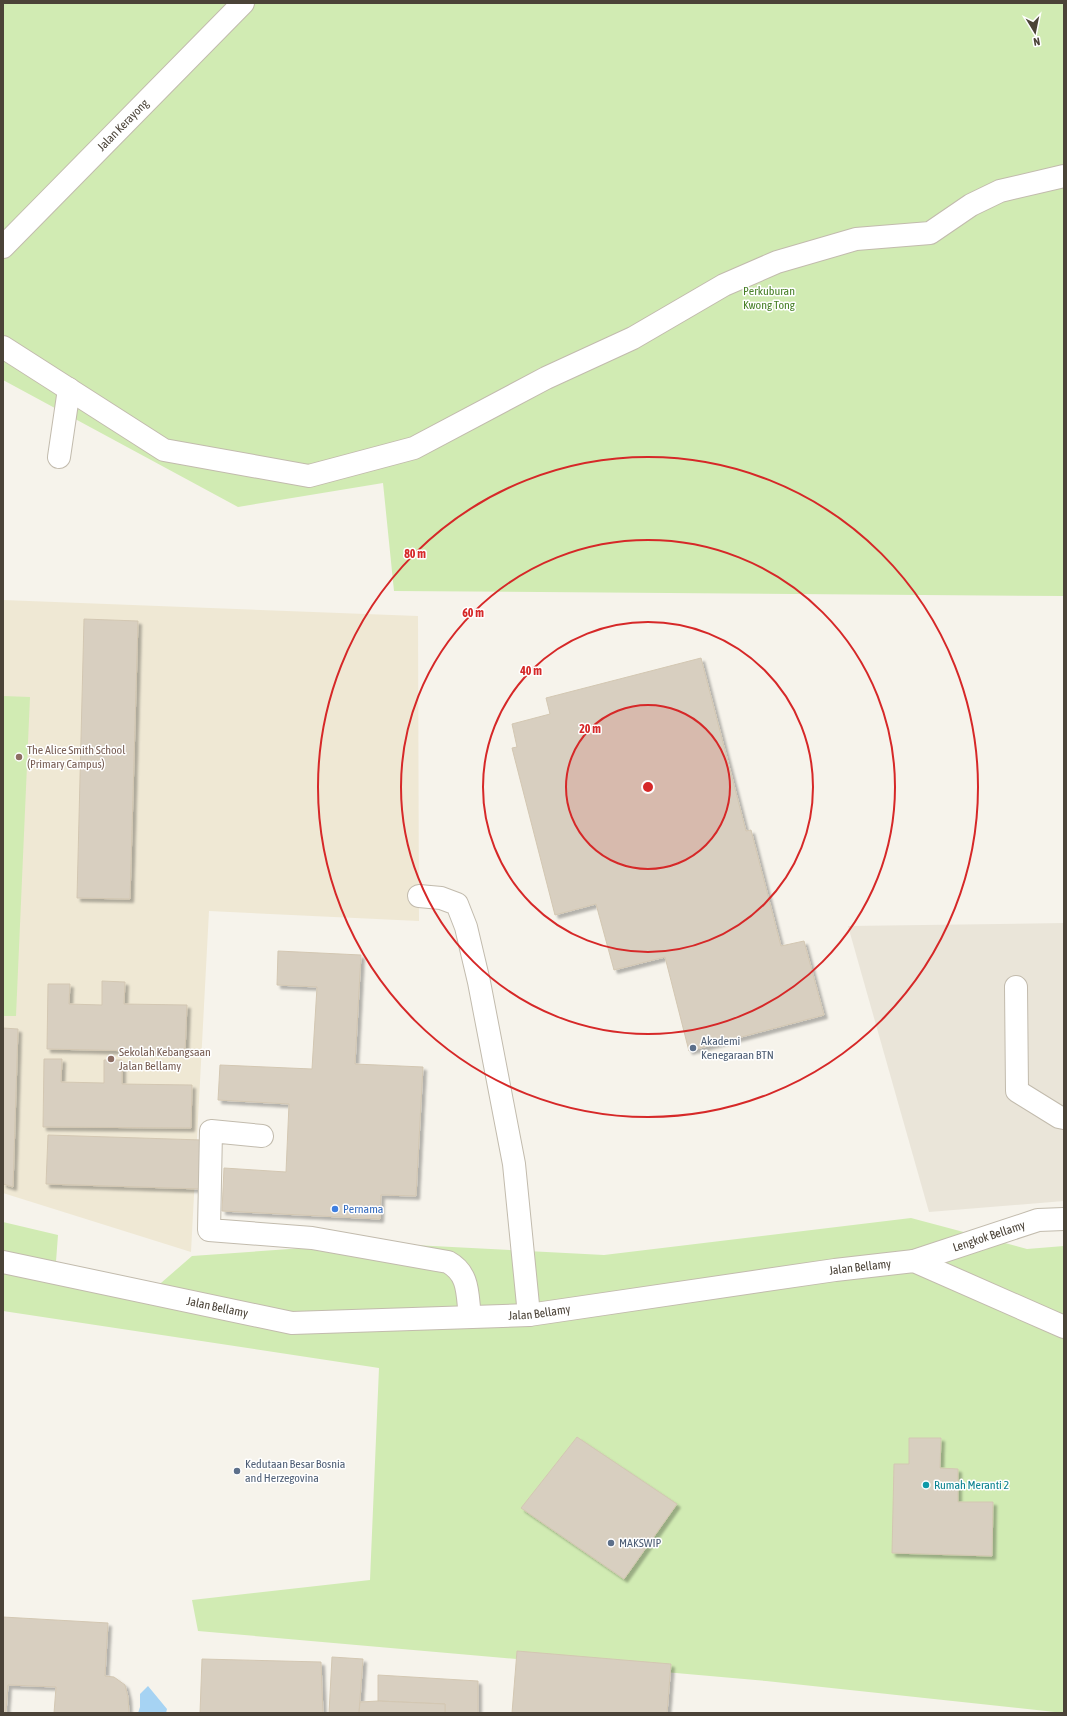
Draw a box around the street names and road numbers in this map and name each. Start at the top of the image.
street label: Jalan Kerayong [94,96,152,154]
street label: Lengkok Bellamy [951,1218,1027,1255]
street label: Jalan Bellamy [828,1257,892,1278]
street label: Jalan Bellamy [185,1294,249,1321]
street label: Jalan Bellamy [508,1302,571,1323]

